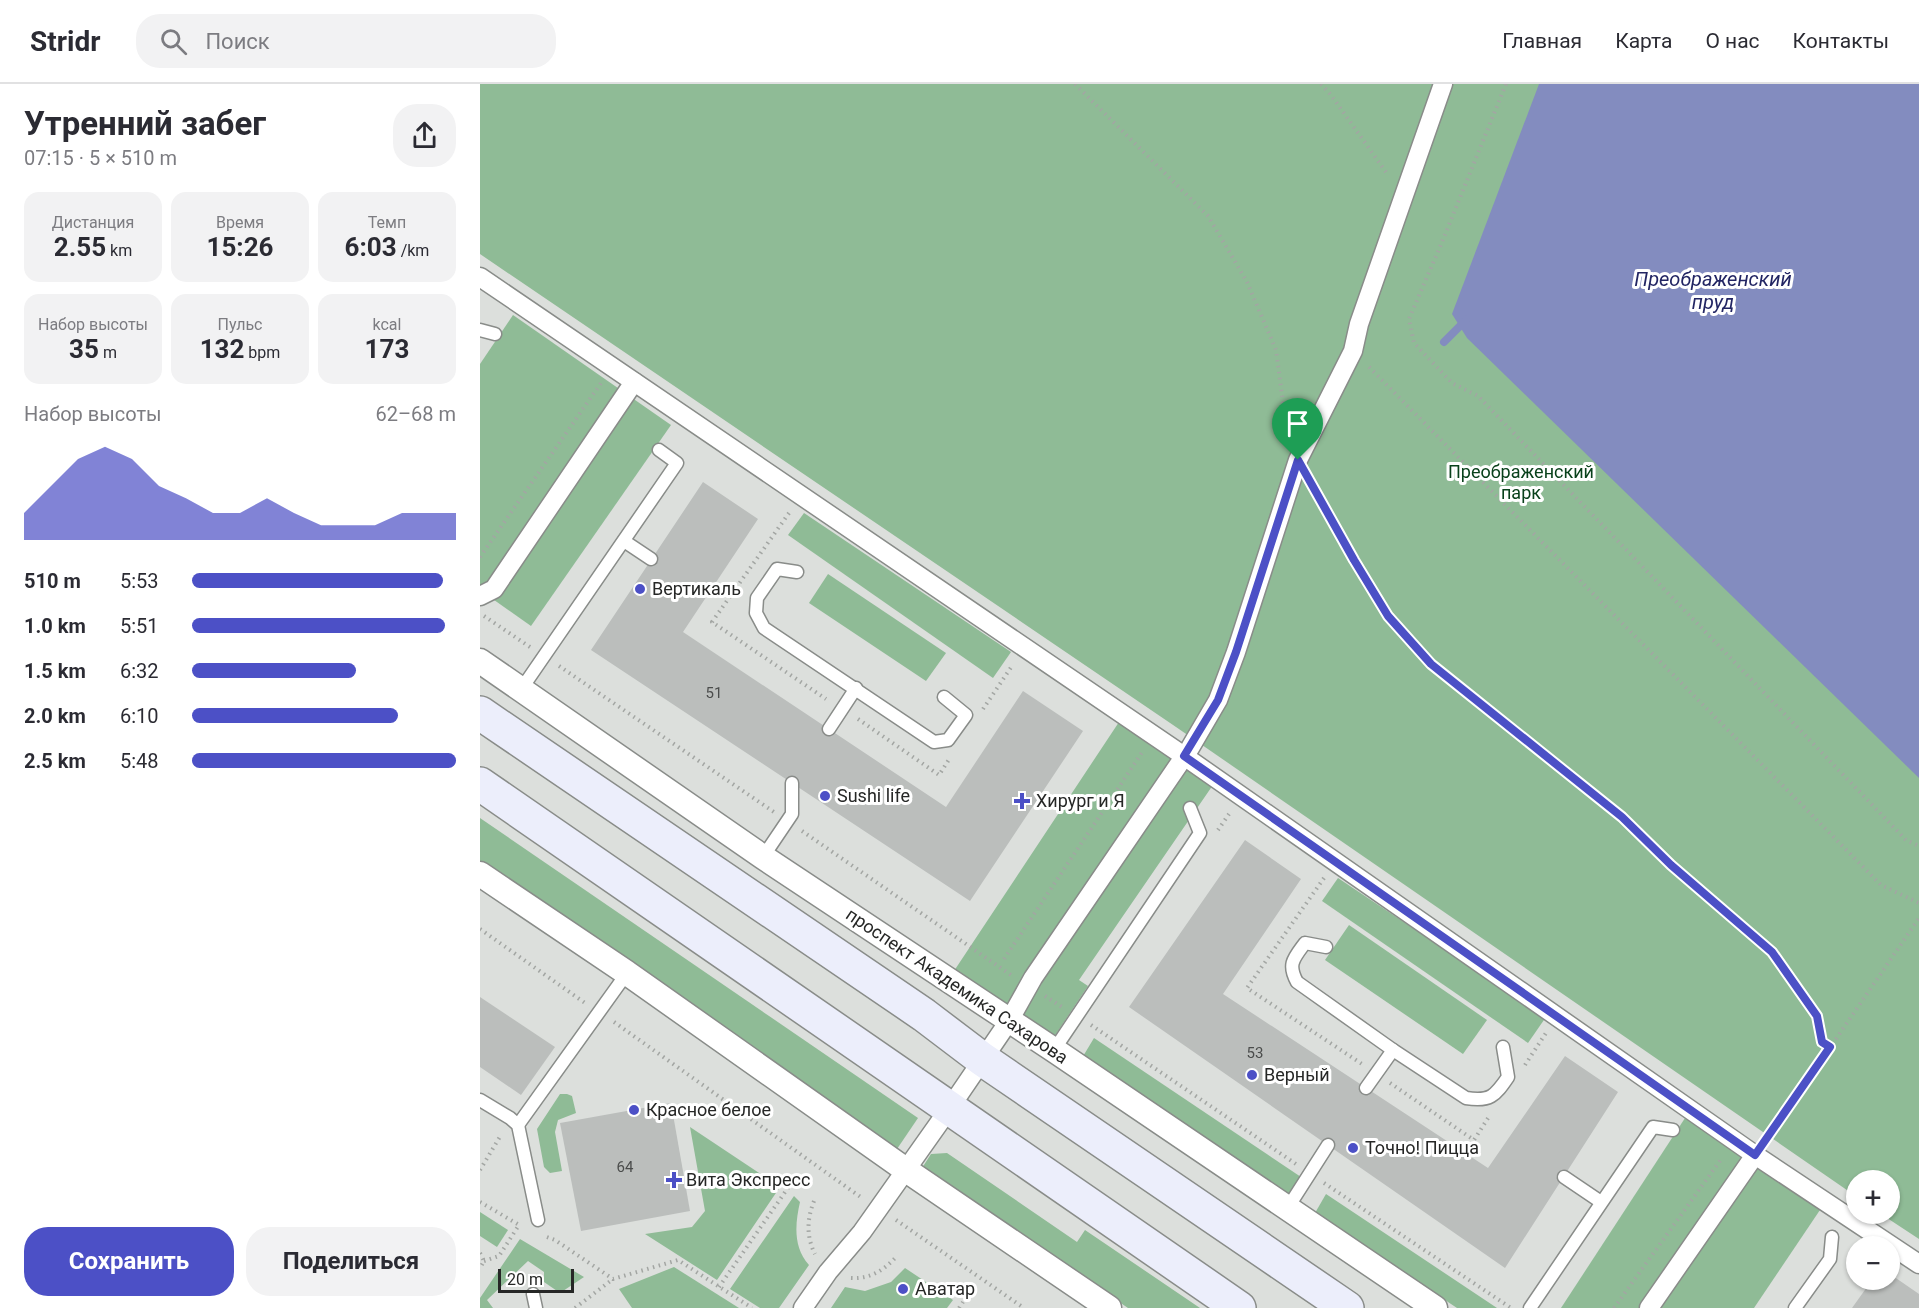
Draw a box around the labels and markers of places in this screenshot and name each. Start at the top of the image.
pin [1272,398,1323,460]
place label: Вертикаль [652,578,741,599]
marker: Вертикаль [633,582,647,596]
place label: Sushi life [837,785,910,806]
marker: Sushi life [818,789,832,803]
place label: Хирург и Я [1036,790,1125,811]
marker: Хирург и Я [1013,792,1031,810]
place label: Верный [1264,1064,1330,1085]
marker: Верный [1245,1068,1259,1082]
place label: Красное белое [646,1099,771,1120]
marker: Красное белое [627,1103,641,1117]
place label: Точно! Пицца [1365,1137,1479,1158]
marker: Точно! Пицца [1346,1141,1360,1155]
place label: Вита Экспресс [686,1169,810,1190]
marker: Вита Экспресс [667,1173,681,1187]
place label: Аватар [915,1278,975,1299]
marker: Аватар [896,1282,910,1296]

